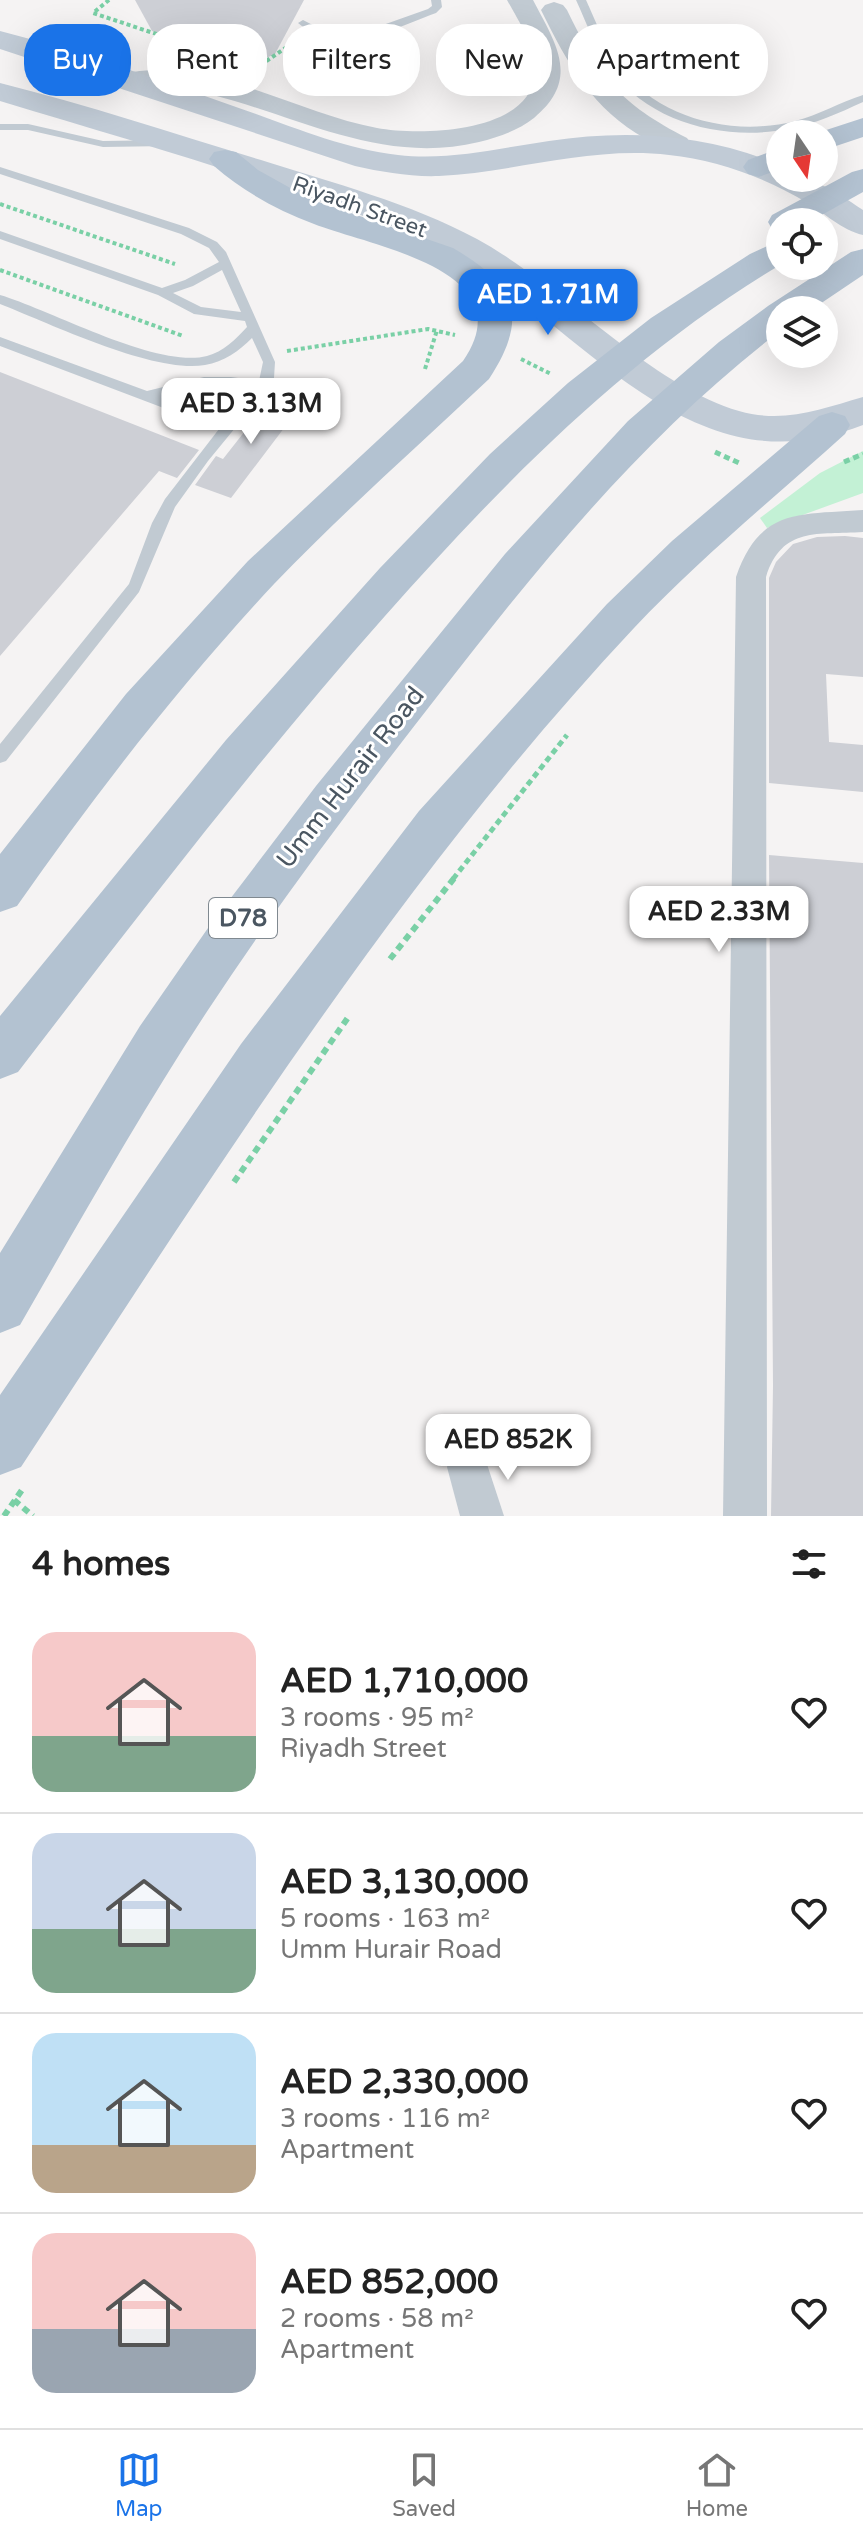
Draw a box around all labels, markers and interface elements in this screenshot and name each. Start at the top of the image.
chip: Buy [24,24,131,96]
chip: Rent [147,24,267,96]
chip: Filters [283,24,420,96]
chip: New [436,24,552,96]
chip: Apartment [568,24,768,96]
north arrow [766,120,838,192]
map controls [766,120,838,368]
street label: Riyadh Street [289,171,430,243]
button: locate [766,208,838,280]
pin: AED 1.71M [456,269,640,337]
text: AED 1.71M [477,279,619,310]
button: layers [766,296,838,368]
pin: AED 3.13M [159,378,343,446]
text: AED 3.13M [179,388,323,419]
street label: Umm Hurair Road [270,680,431,874]
pin: AED 2.33M [627,886,811,954]
text: AED 2.33M [647,896,791,927]
road number: D78 [209,898,277,938]
pin: AED 852K [425,1414,591,1482]
text: AED 852K [444,1424,572,1455]
icon: filters [787,1542,831,1586]
text: 4 homes [32,1544,170,1585]
text: AED 1,710,000 [280,1661,528,1702]
icon: home [96,1664,192,1760]
icon: heart [787,1690,831,1734]
text: 3 rooms · 95 m² [280,1702,474,1733]
text: Riyadh Street [280,1733,447,1764]
text: AED 3,130,000 [280,1862,529,1903]
icon: home [96,1865,192,1961]
icon: heart [787,1891,831,1935]
text: 5 rooms · 163 m² [280,1903,490,1934]
text: Umm Hurair Road [280,1934,502,1965]
text: AED 2,330,000 [280,2062,529,2103]
icon: home [96,2065,192,2161]
icon: heart [787,2091,831,2135]
text: 3 rooms · 116 m² [280,2103,490,2134]
text: Apartment [280,2134,414,2165]
text: AED 852,000 [280,2262,498,2303]
icon: home [96,2265,192,2361]
icon: heart [787,2291,831,2335]
text: 2 rooms · 58 m² [280,2303,474,2334]
text: Apartment [280,2334,414,2365]
tab: Map [115,2448,162,2522]
tab: Saved [392,2448,456,2522]
tab: Home [686,2448,748,2522]

